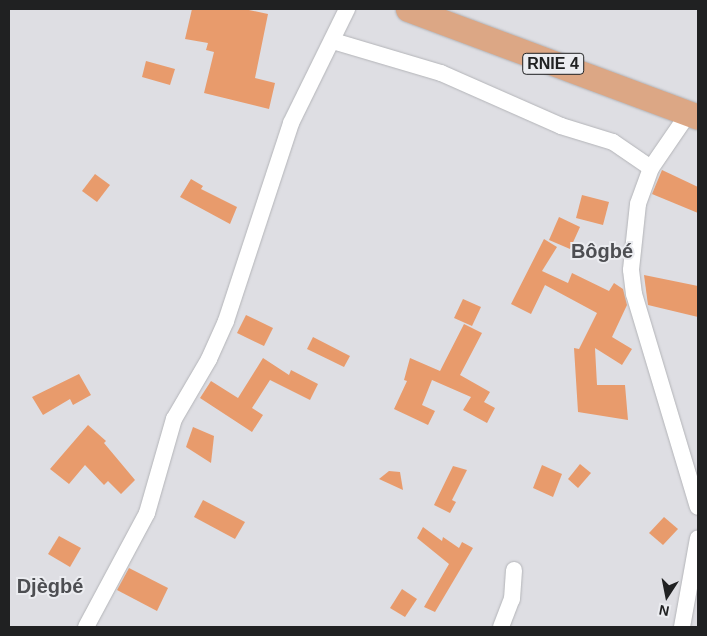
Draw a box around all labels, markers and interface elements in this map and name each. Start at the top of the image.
road number: RNIE 4 [522,51,584,78]
district label: Bôgbé [571,239,633,263]
north arrow [642,571,692,621]
district label: Djègbé [17,574,83,598]
text: N [658,602,671,620]

